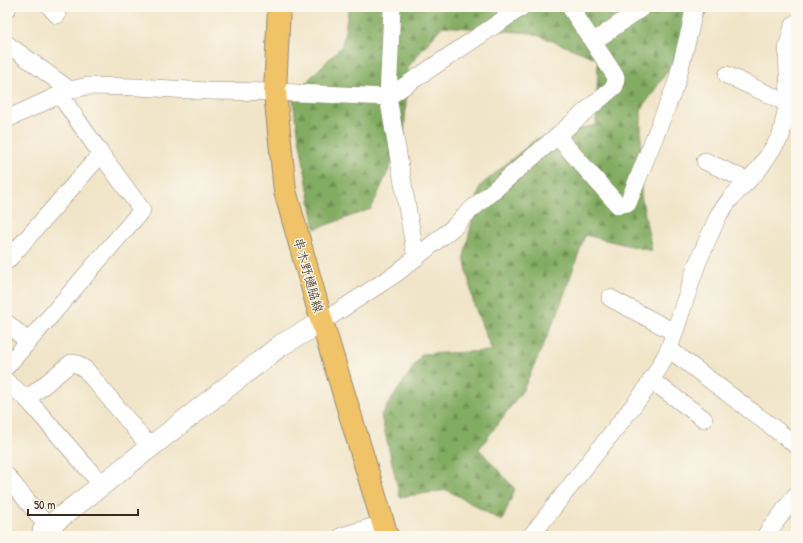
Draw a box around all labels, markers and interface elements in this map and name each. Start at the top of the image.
street label: 串木野樋脇線 [290,235,329,316]
scale bar [28,491,138,517]
text: 50 m [34,496,55,513]

